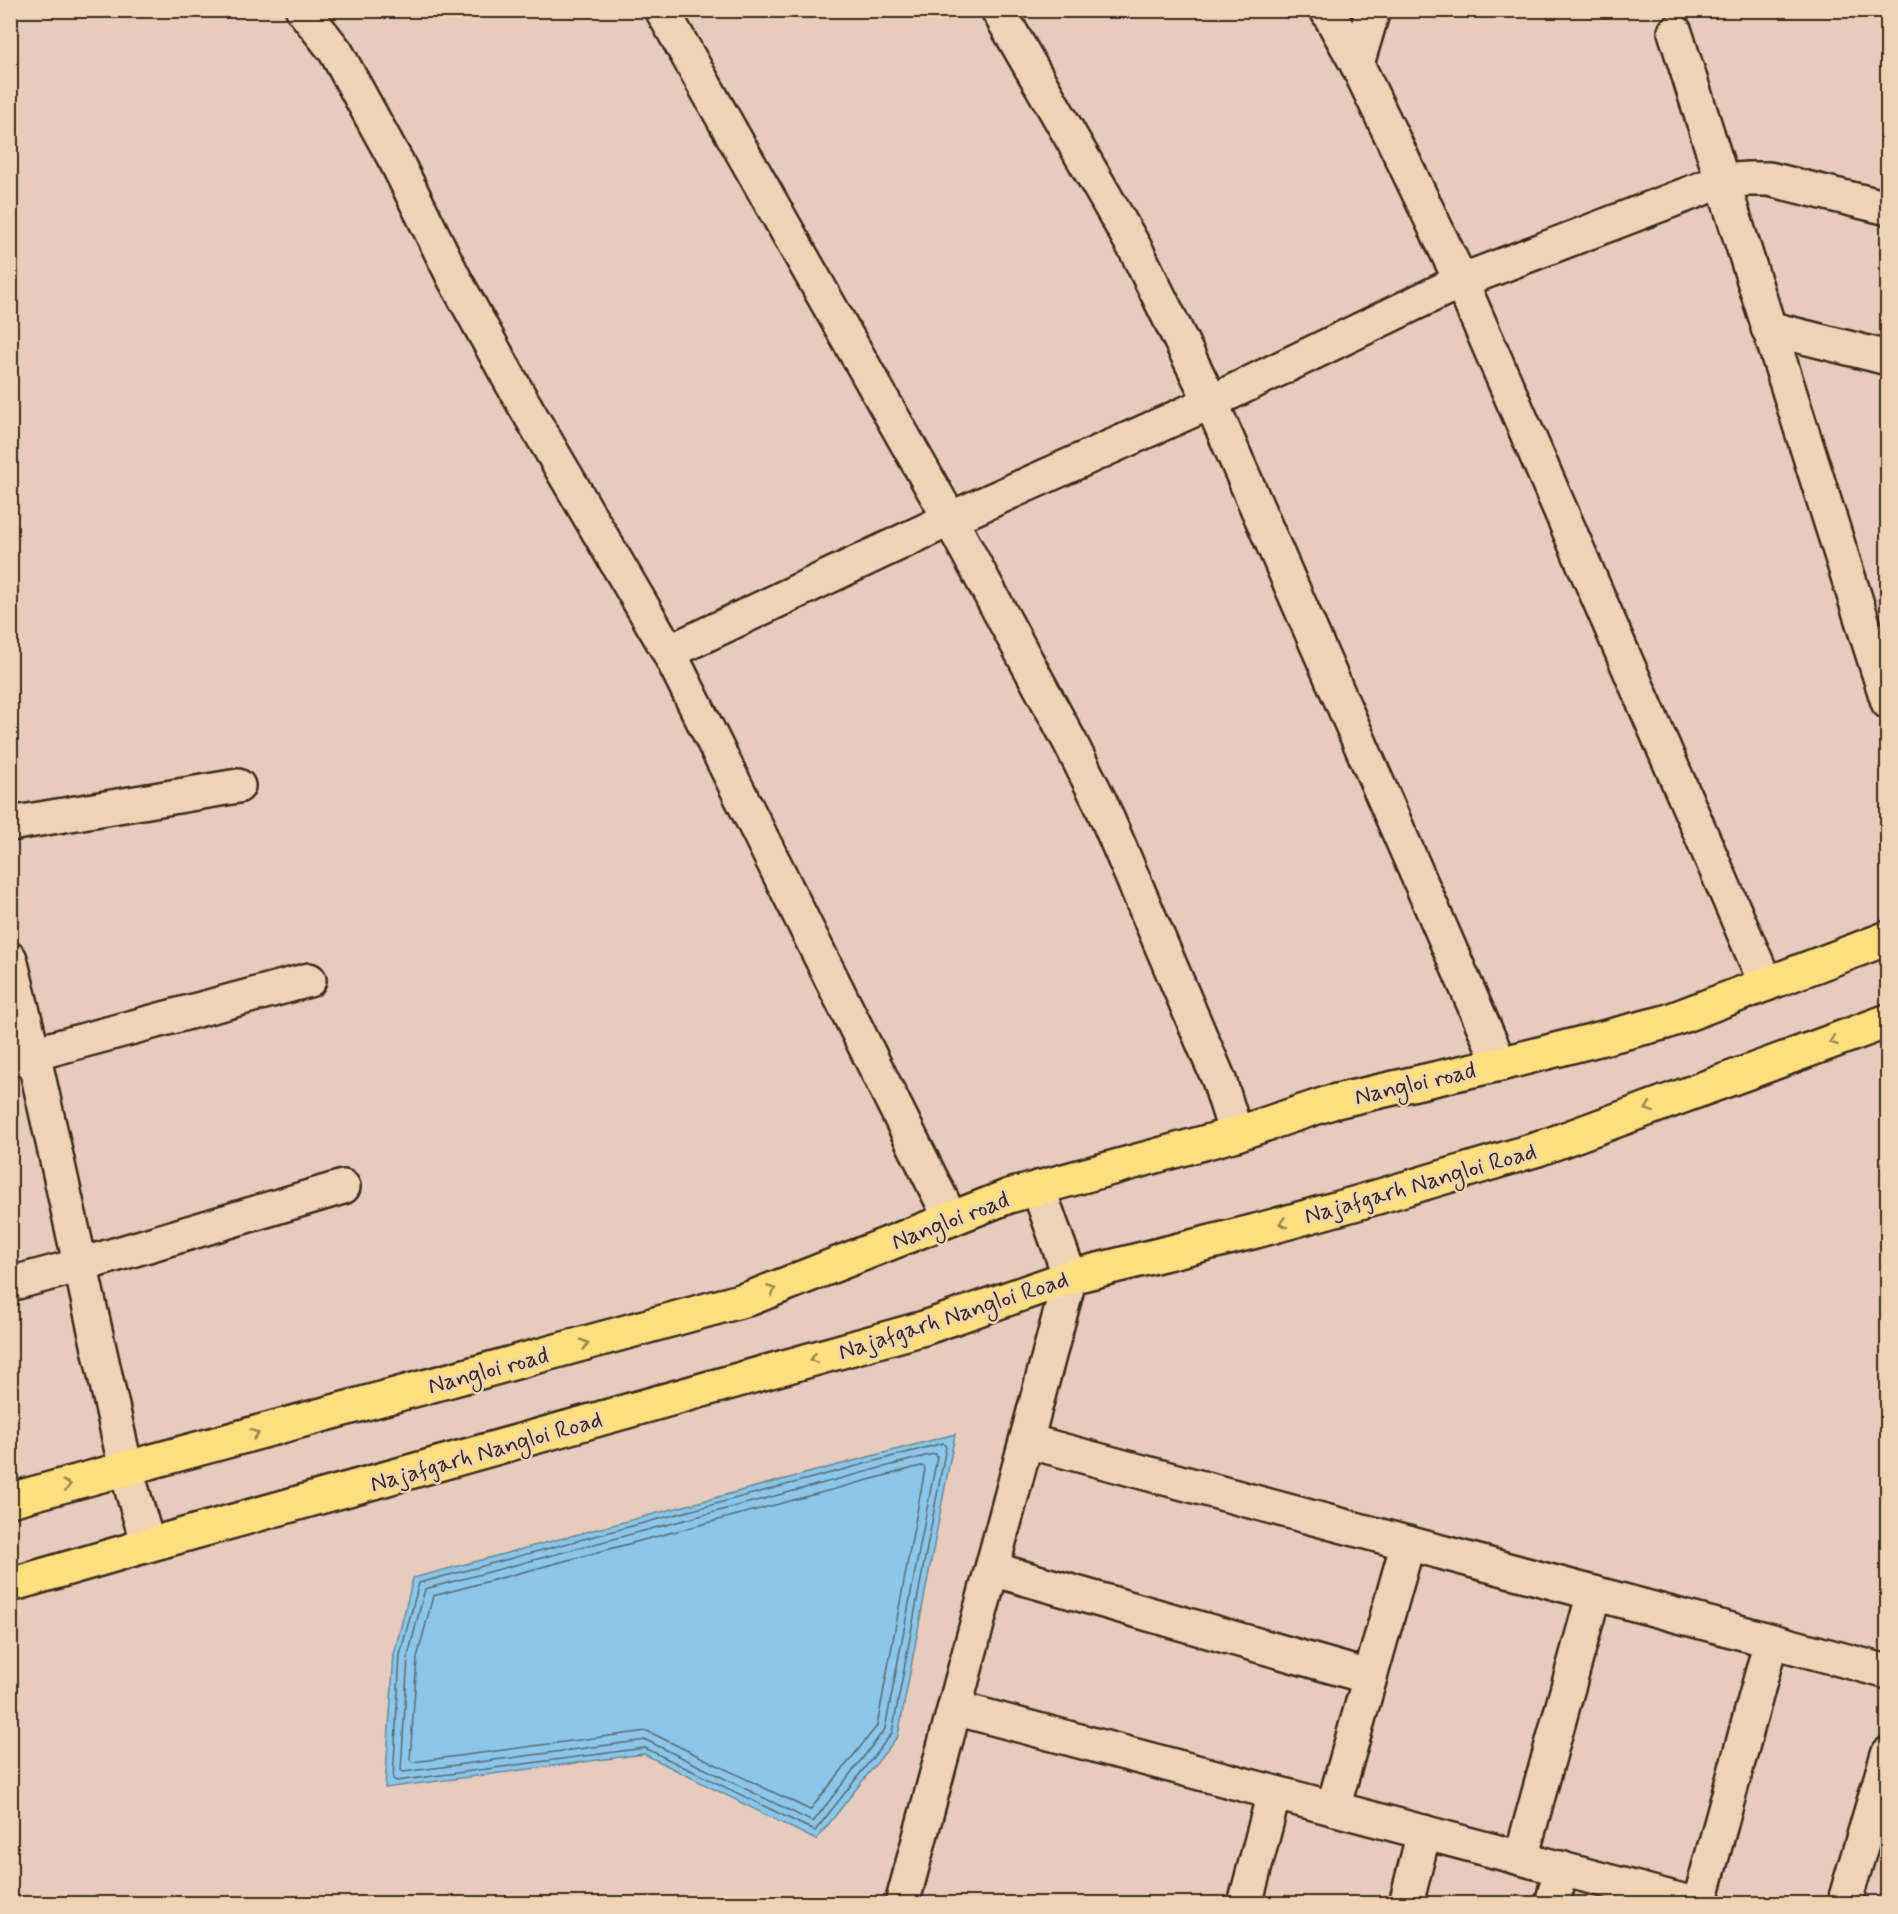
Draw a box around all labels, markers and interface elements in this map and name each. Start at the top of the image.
one-way arrow [1828,1034,1838,1047]
street label: Nangloi road [1352,1055,1480,1115]
one-way arrow [1645,1101,1655,1114]
street label: Najafgarh Nangloi Road [1301,1136,1541,1234]
street label: Nangloi road [887,1185,1015,1260]
one-way arrow [1278,1216,1288,1229]
street label: Najafgarh Nangloi Road [835,1265,1073,1370]
one-way arrow [766,1285,777,1297]
one-way arrow [580,1338,590,1351]
street label: Nangloi road [425,1340,553,1404]
one-way arrow [809,1352,820,1364]
street label: Najafgarh Nangloi Road [367,1404,607,1502]
one-way arrow [250,1428,260,1441]
one-way arrow [62,1479,72,1492]

